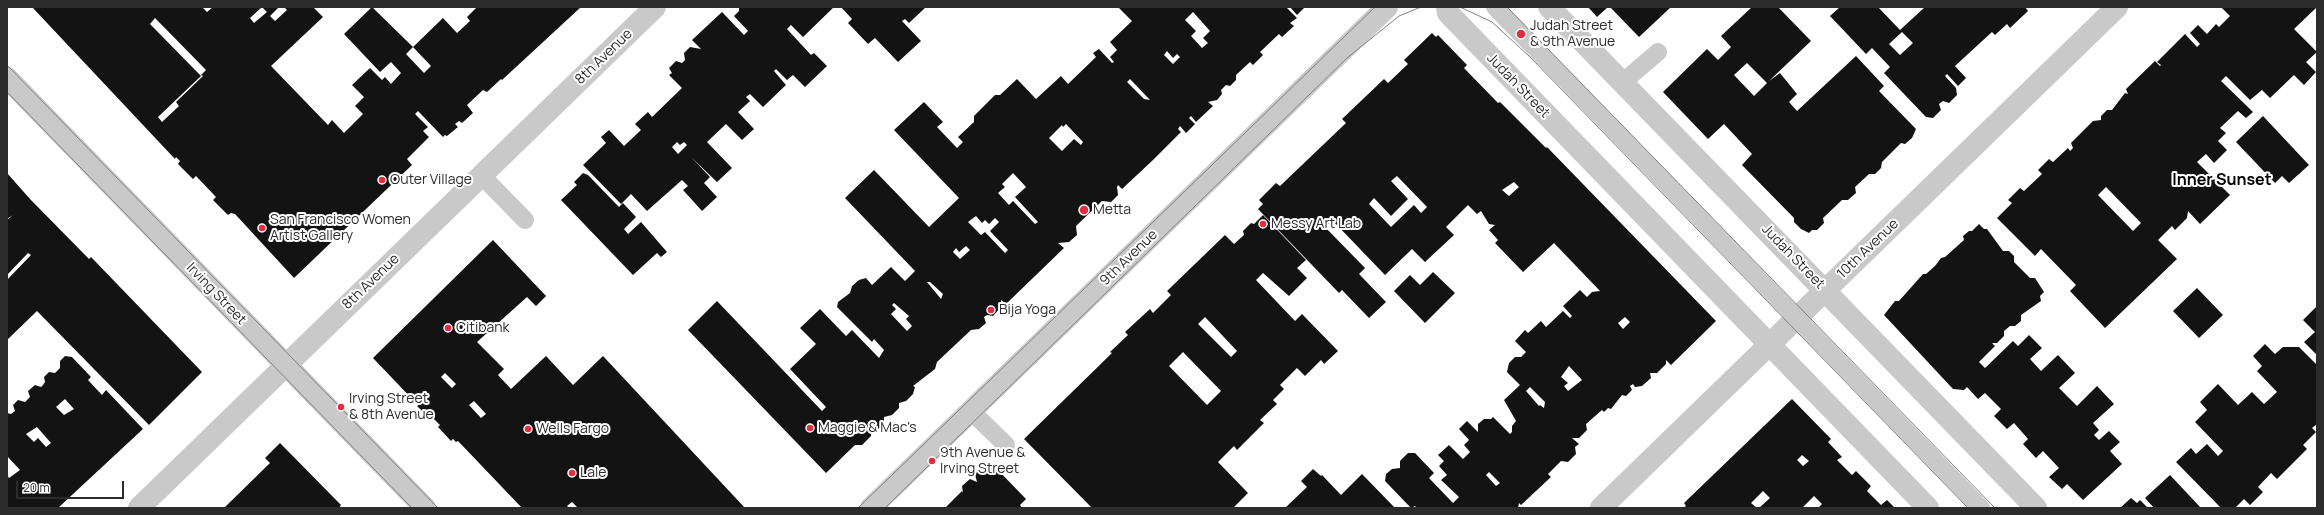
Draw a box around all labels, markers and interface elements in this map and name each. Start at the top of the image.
place label: Judah Street & 9th Avenue [1530,18,1615,50]
street label: 8th Avenue [572,26,636,88]
marker: Judah Street & 9th Avenue [1515,28,1527,40]
street label: Judah Street [1483,50,1553,122]
district label: Inner Sunset [2172,171,2272,191]
place label: Outer Village [390,172,472,188]
marker: Outer Village [377,175,387,185]
place label: Metta [1093,202,1131,218]
marker: Metta [1078,204,1090,216]
place label: San Francisco Women Artist Gallery [270,212,411,244]
place label: Messy Art Lab [1271,216,1361,232]
street label: 10th Avenue [1834,216,1902,282]
marker: Messy Art Lab [1258,219,1268,229]
street label: Judah Street [1758,221,1828,293]
marker: San Francisco Women Artist Gallery [257,223,267,233]
street label: 9th Avenue [1097,226,1161,290]
street label: 8th Avenue [339,251,403,313]
street label: Irving Street [182,260,250,328]
place label: Bija Yoga [999,302,1056,318]
marker: Bija Yoga [986,305,996,315]
place label: Citibank [456,320,509,336]
marker: Citibank [443,323,453,333]
place label: Irving Street & 8th Avenue [349,391,434,424]
marker: Irving Street & 8th Avenue [336,402,346,412]
place label: Maggie & Mac's [818,420,917,436]
place label: Wells Fargo [536,421,609,437]
marker: Maggie & Mac's [805,423,815,433]
marker: Wells Fargo [523,424,533,434]
place label: 9th Avenue & Irving Street [940,445,1025,478]
marker: 9th Avenue & Irving Street [927,456,937,466]
place label: Lale [580,465,606,481]
marker: Lale [567,468,577,478]
scale bar [18,473,126,499]
text: 20 m [23,479,50,496]

